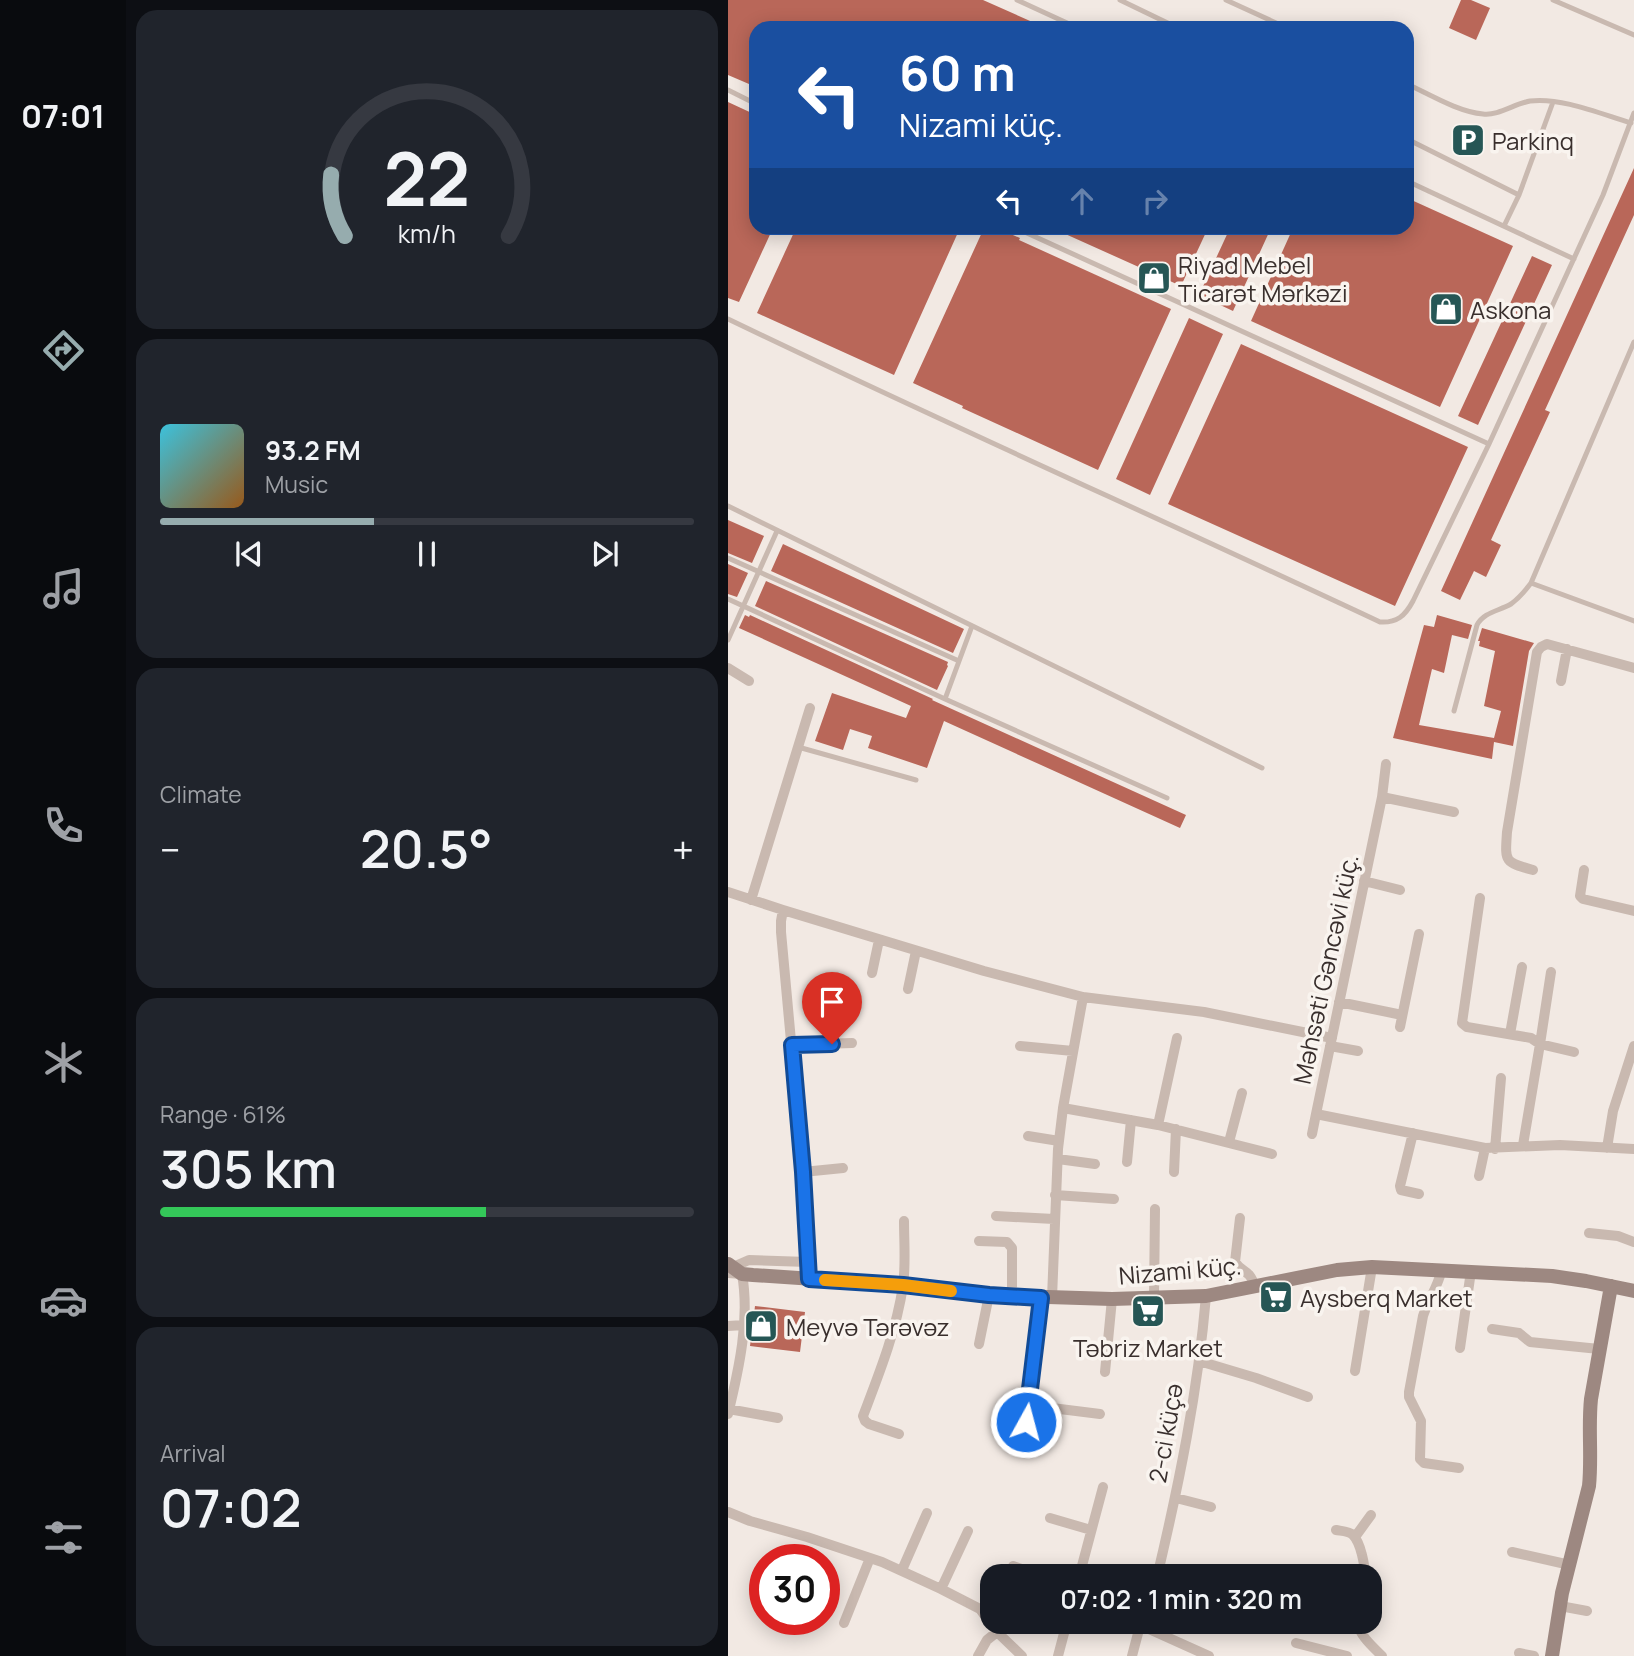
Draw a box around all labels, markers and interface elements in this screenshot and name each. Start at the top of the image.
text: 60 m [899,39,1016,106]
icon: left [784,49,875,140]
text: 07:01 [21,94,105,138]
text: Nizami küç. [899,103,1063,147]
parking icon: Parkinq [1449,121,1487,159]
place label: Parkinq [1492,124,1574,157]
text: 22 [384,128,470,228]
icon: left [990,182,1028,220]
icon: ahead [1063,182,1101,220]
icon: right [1136,182,1174,220]
text: km/h [398,215,456,250]
place label: Riyad Mebel Ticarət Mərkəzi [1178,248,1348,309]
shop icon: Riyad Mebel Ticarət Mərkəzi [1135,259,1173,297]
shop icon: Askona [1427,290,1465,328]
place label: Askona [1470,293,1551,326]
icon: directions [39,326,88,375]
text: 93.2 FM [265,432,361,468]
text: Music [265,468,328,500]
icon: previous [230,535,268,573]
icon: pause [408,535,446,573]
icon: next [586,535,624,573]
icon: music [39,564,88,613]
text: Climate [160,778,242,810]
icon: phone [39,801,88,850]
text: 20.5° [360,813,493,884]
text: − [160,823,181,875]
text: + [672,823,694,875]
street label: Məhsəti Gəncəvi küç. [1284,851,1366,1087]
pin [802,972,862,1044]
icon: arrive [813,983,851,1021]
icon: climate [39,1038,88,1087]
text: Range · 61% [160,1098,286,1130]
text: 305 km [160,1133,337,1204]
street label: Nizami küç. [1117,1248,1243,1292]
icon: car [39,1276,88,1325]
supermarket icon: Aysberq Market [1257,1278,1295,1316]
place label: Aysberq Market [1300,1281,1473,1314]
supermarket icon: Təbriz Market [1129,1292,1167,1330]
shop icon: Meyvə Tərəvəz [742,1307,780,1345]
place label: Meyvə Tərəvəz [786,1310,950,1343]
place label: Təbriz Market [1073,1331,1223,1364]
street label: 2-ci küçə [1140,1381,1190,1485]
position arrow [989,1385,1063,1459]
text: Arrival [160,1437,226,1469]
text: 07:02 [160,1472,302,1543]
icon: filters [39,1513,88,1562]
speed limit sign: 30 [749,1544,840,1635]
text: 07:02 · 1 min · 320 m [1060,1581,1302,1617]

